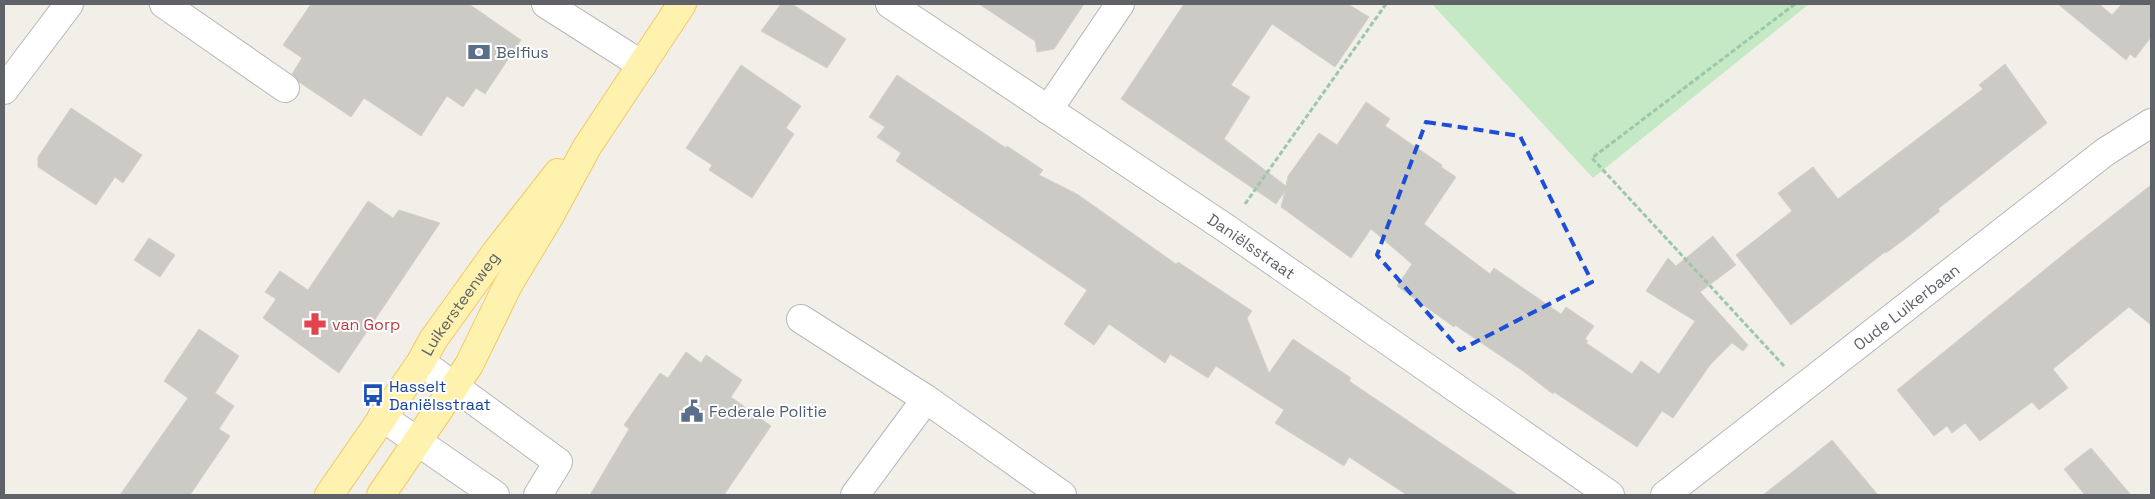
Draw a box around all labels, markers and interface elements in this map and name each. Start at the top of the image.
bank icon: Belfius [466,39,492,65]
place label: Belfius [496,42,549,63]
street label: Daniëlsstraat [1204,208,1299,284]
street label: Luikersteenweg [416,247,504,359]
street label: Oude Luikerbaan [1849,259,1964,355]
pharmacy icon: van Gorp [302,311,328,337]
place label: van Gorp [332,314,400,335]
place label: Hasselt Daniëlsstraat [389,376,491,415]
bus stop icon: Hasselt Daniëlsstraat [360,382,386,408]
public building icon: Federale Politie [679,398,705,424]
place label: Federale Politie [709,401,827,422]

